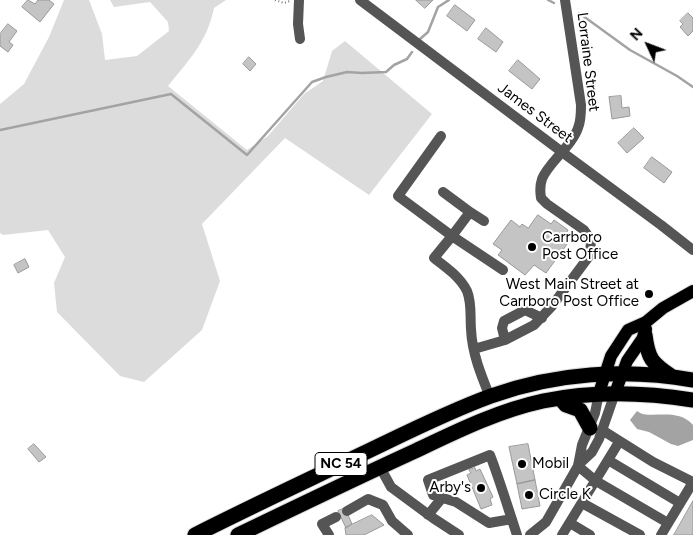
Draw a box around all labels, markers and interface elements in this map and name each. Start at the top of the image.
street label: Lorraine Street [573,11,603,113]
north arrow [623,20,673,70]
text: N [627,25,647,44]
street label: James Street [494,79,576,147]
place label: Carrboro Post Office [542,229,618,264]
marker: Carrboro Post Office [526,241,538,253]
place label: West Main Street at Carrboro Post Office [499,276,639,311]
marker: West Main Street at Carrboro Post Office [643,288,655,300]
road number: NC 54 [315,452,367,476]
place label: Mobil [532,455,569,473]
marker: Mobil [516,458,528,470]
place label: Arby's [429,479,471,497]
marker: Arby's [475,482,487,494]
place label: Circle K [539,486,591,504]
marker: Circle K [523,489,535,501]

